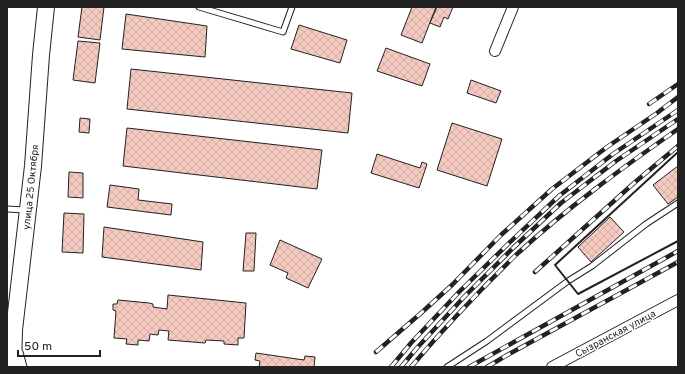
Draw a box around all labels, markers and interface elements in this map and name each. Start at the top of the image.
street label: улица 25 Октября [21,144,42,231]
street label: Сызранская улица [573,308,658,361]
scale bar [18,332,100,358]
text: 50 m [24,339,52,355]

